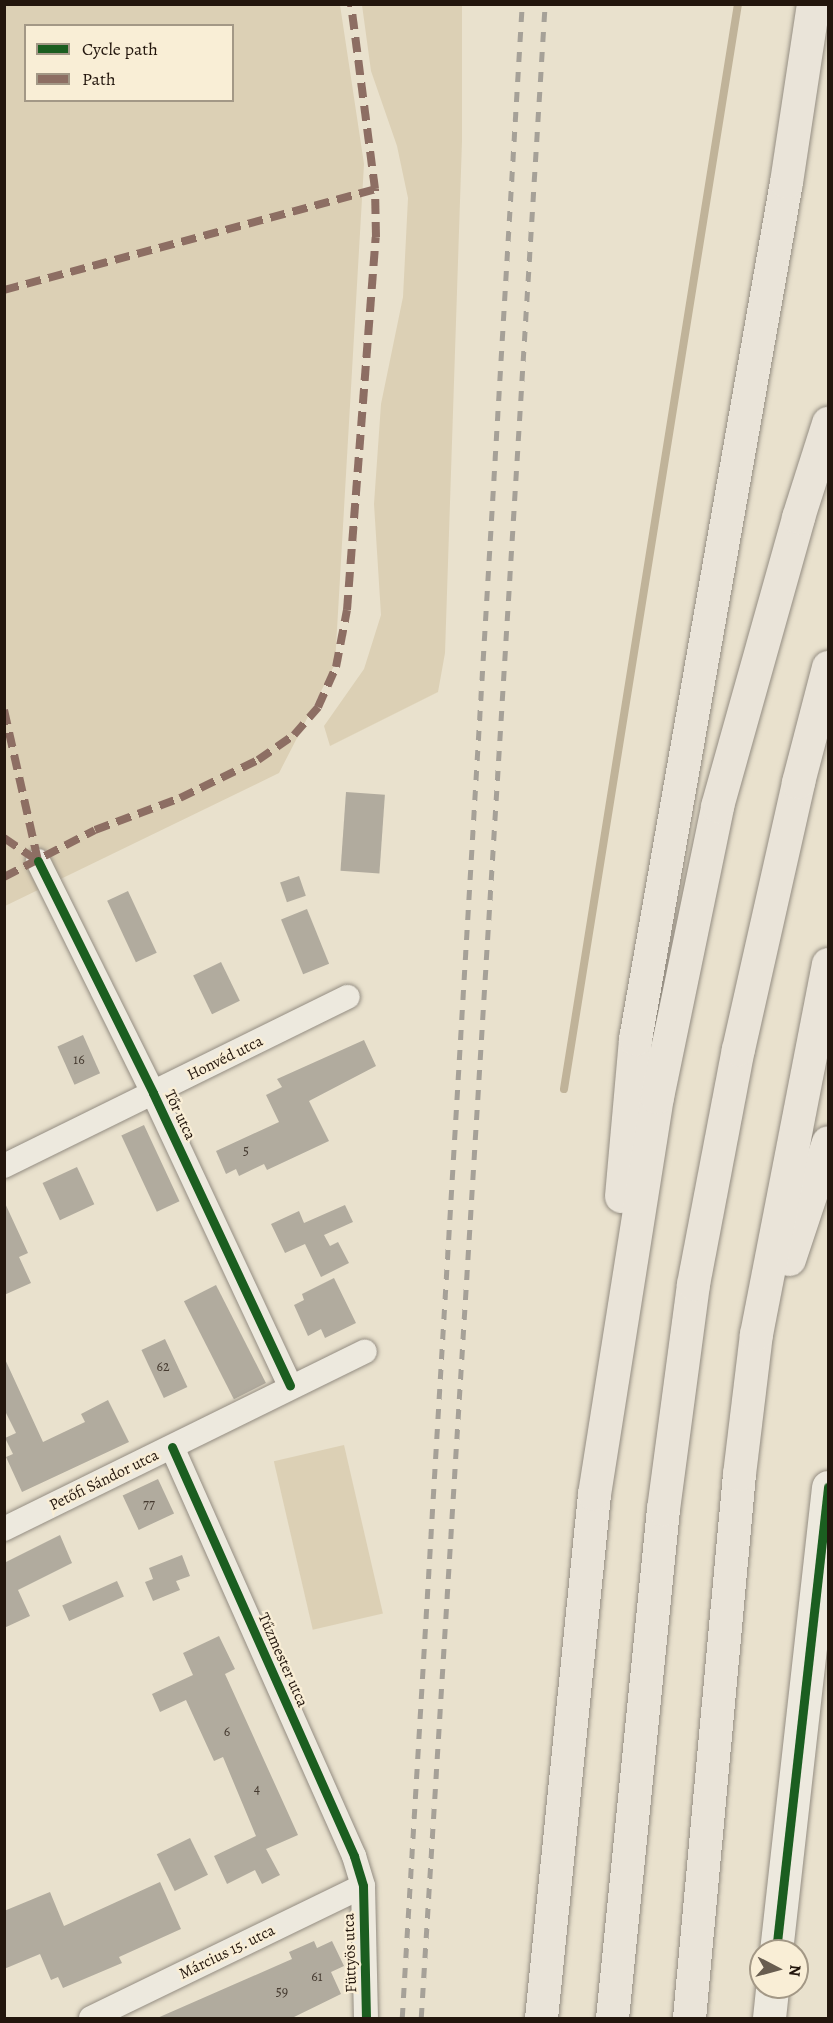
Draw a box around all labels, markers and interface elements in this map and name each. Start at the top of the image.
legend [24,24,234,102]
text: Cycle path [82,37,158,61]
text: Path [82,67,116,91]
street label: Honvéd utca [184,1031,266,1085]
house number: 16 [73,1052,85,1068]
street label: Tőr utca [160,1087,200,1143]
house number: 5 [243,1143,249,1159]
house number: 62 [156,1359,170,1375]
street label: Petőfi Sándor utca [46,1445,162,1515]
house number: 77 [143,1497,155,1513]
street label: Tűzmester utca [254,1610,312,1710]
house number: 6 [224,1724,230,1740]
house number: 4 [254,1781,260,1797]
street label: Füttyös utca [339,1913,361,1993]
street label: Március 15. utca [176,1920,278,1984]
north arrow [749,1939,809,1999]
text: N [783,1964,806,1978]
house number: 61 [311,1969,323,1985]
house number: 59 [276,1984,288,2000]

